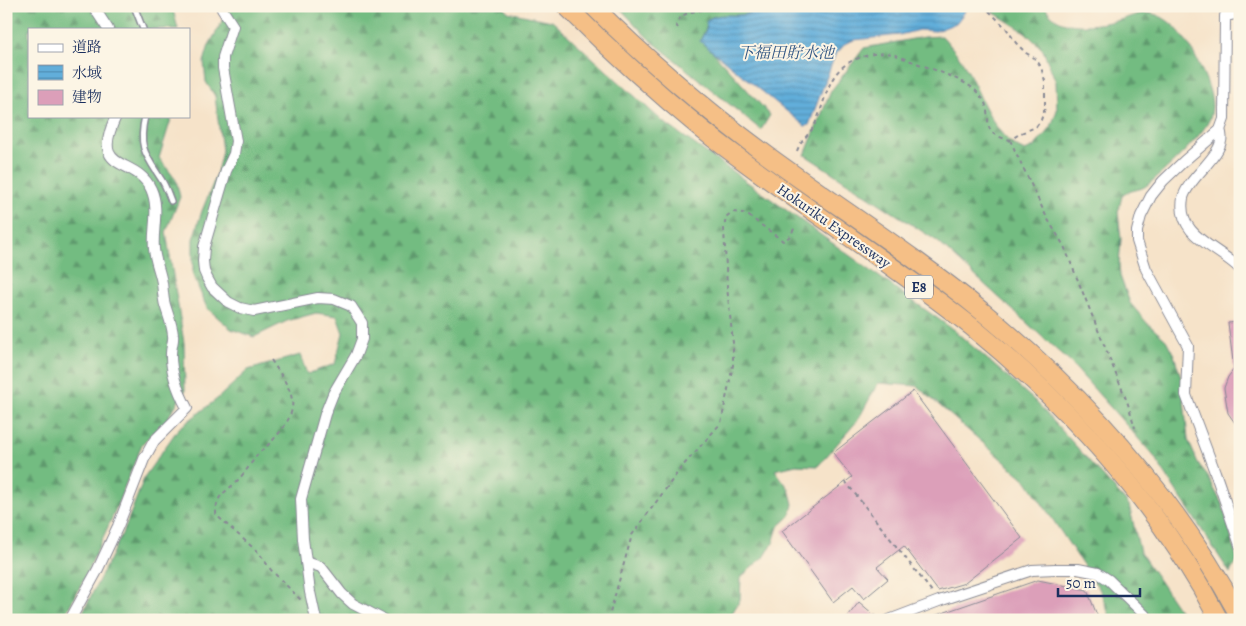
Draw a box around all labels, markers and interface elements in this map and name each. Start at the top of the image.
legend [28,28,190,118]
text: 道路 [72,37,102,57]
water label: 下福田貯水池 [738,42,836,64]
text: 水域 [72,63,102,83]
text: 建物 [72,87,102,107]
street label: Hokuriku Expressway [773,179,895,273]
road number: E8 [905,276,933,298]
scale bar [1058,566,1141,598]
text: 50 m [1066,573,1096,593]

